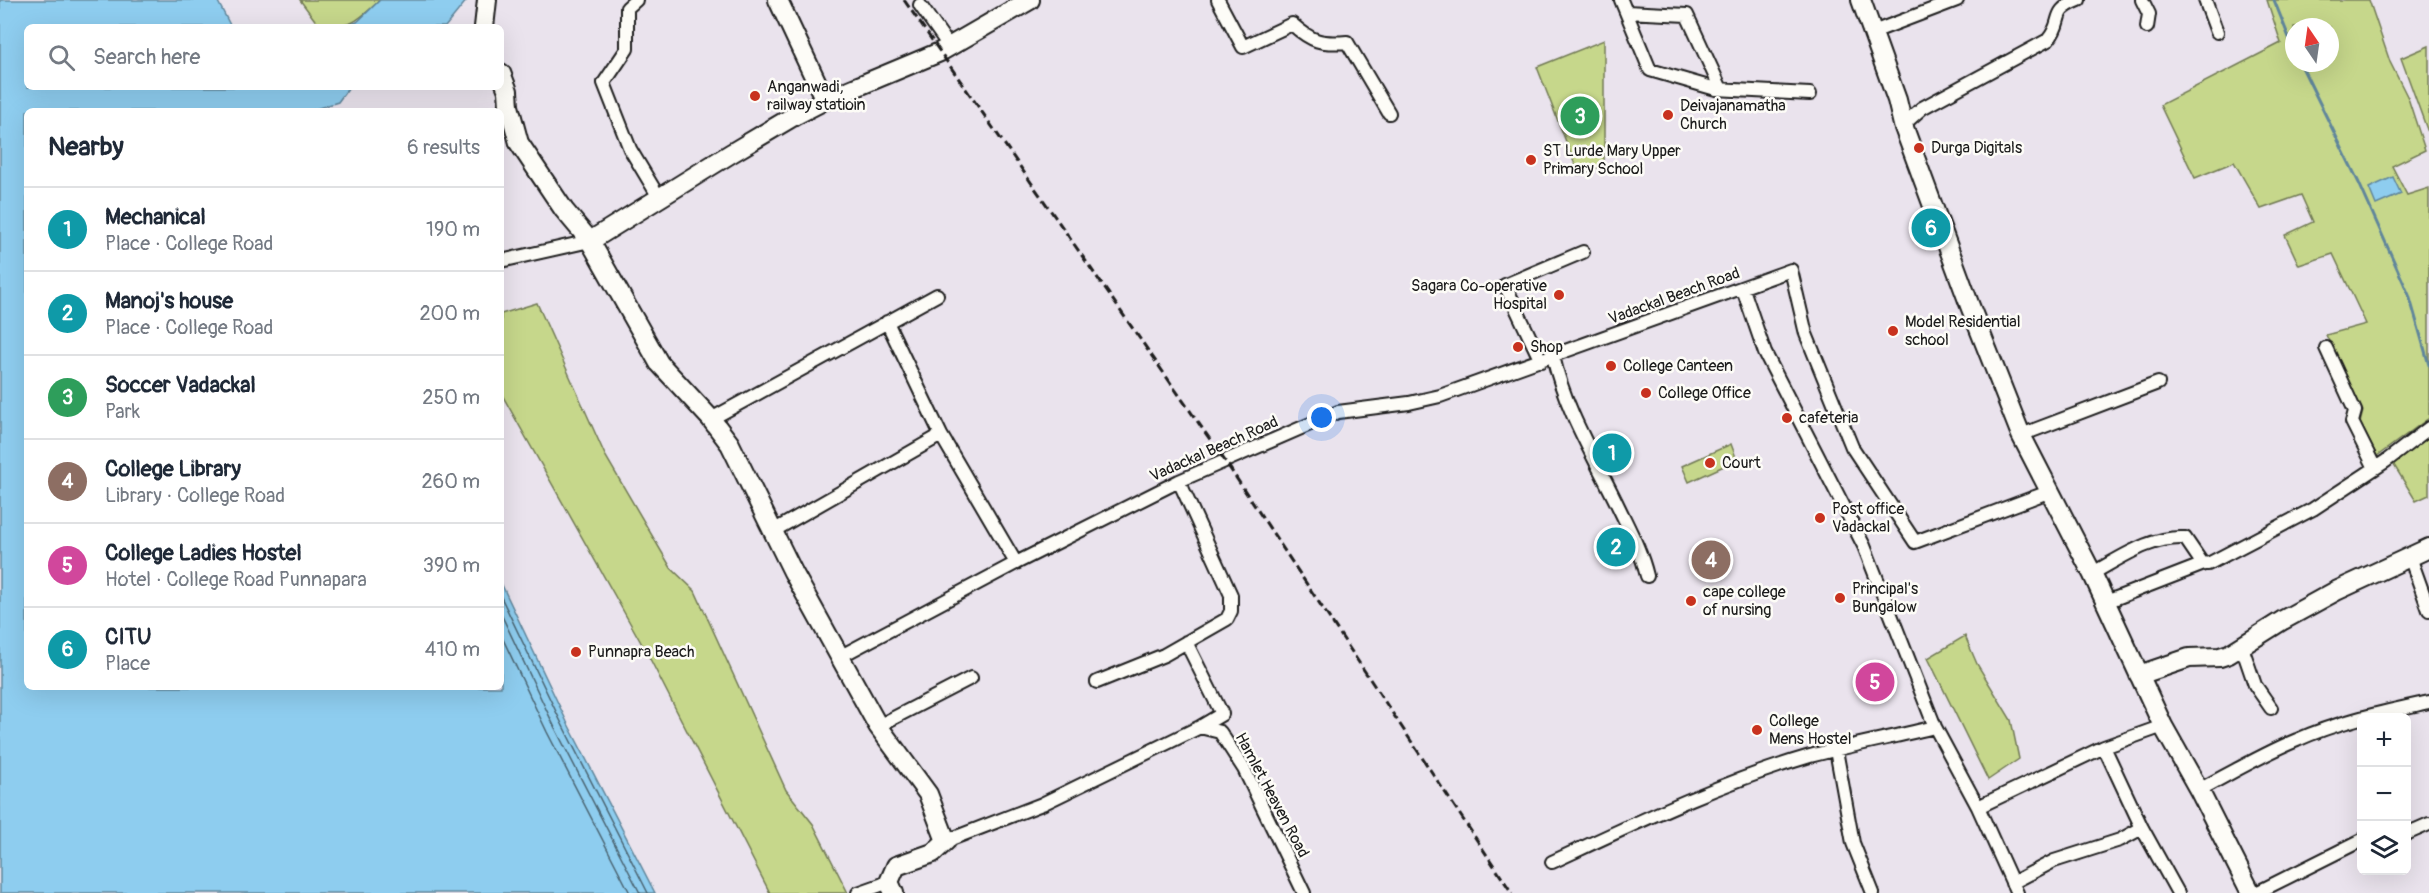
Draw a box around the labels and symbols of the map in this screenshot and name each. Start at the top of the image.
north arrow [2285,18,2339,72]
place label: Anganwadi, railway statioin [767,77,866,115]
marker: Anganwadi, railway statioin [748,89,762,103]
pin: 3 [1560,94,1600,138]
place label: Deivajanamatha Church [1680,96,1786,134]
marker: Deivajanamatha Church [1661,108,1675,122]
place label: Durga Digitals [1931,138,2022,158]
place label: ST Lurde Mary Upper Primary School [1543,141,1681,179]
marker: Durga Digitals [1912,141,1926,155]
marker: ST Lurde Mary Upper Primary School [1524,153,1538,167]
pin: 6 [1912,206,1950,250]
street label: Vadackal Beach Road [1606,263,1742,329]
place label: Sagara Co-operative Hospital [1411,276,1547,314]
marker: Sagara Co-operative Hospital [1552,288,1566,302]
place label: Model Residential school [1905,312,2020,350]
marker: Model Residential school [1886,324,1900,338]
place label: Shop [1530,337,1563,357]
marker: Shop [1511,340,1525,354]
place label: College Canteen [1623,356,1733,376]
marker: College Canteen [1604,359,1618,373]
place label: College Office [1658,383,1751,403]
marker: College Office [1639,386,1653,400]
your location [1307,403,1336,432]
place label: cafeteria [1799,408,1858,428]
marker: cafeteria [1780,411,1794,425]
street label: Vadackal Beach Road [1147,412,1281,486]
pin: 1 [1592,430,1632,476]
place label: Court [1722,453,1761,473]
marker: Court [1703,456,1717,470]
place label: Post office Vadackal [1832,499,1905,537]
marker: Post office Vadackal [1813,511,1827,525]
pin: 2 [1596,524,1636,570]
pin: 4 [1692,538,1730,582]
place label: Principal's Bungalow [1852,579,1918,617]
place label: cape college of nursing [1703,582,1786,620]
marker: Principal's Bungalow [1833,591,1847,605]
marker: cape college of nursing [1684,594,1698,608]
place label: Punnapra Beach [588,642,695,662]
marker: Punnapra Beach [569,645,583,659]
pin: 5 [1856,660,1894,704]
place label: College Mens Hostel [1769,711,1851,749]
marker: College Mens Hostel [1750,723,1764,737]
street label: Hamlet Heaven Road [1231,729,1313,861]

